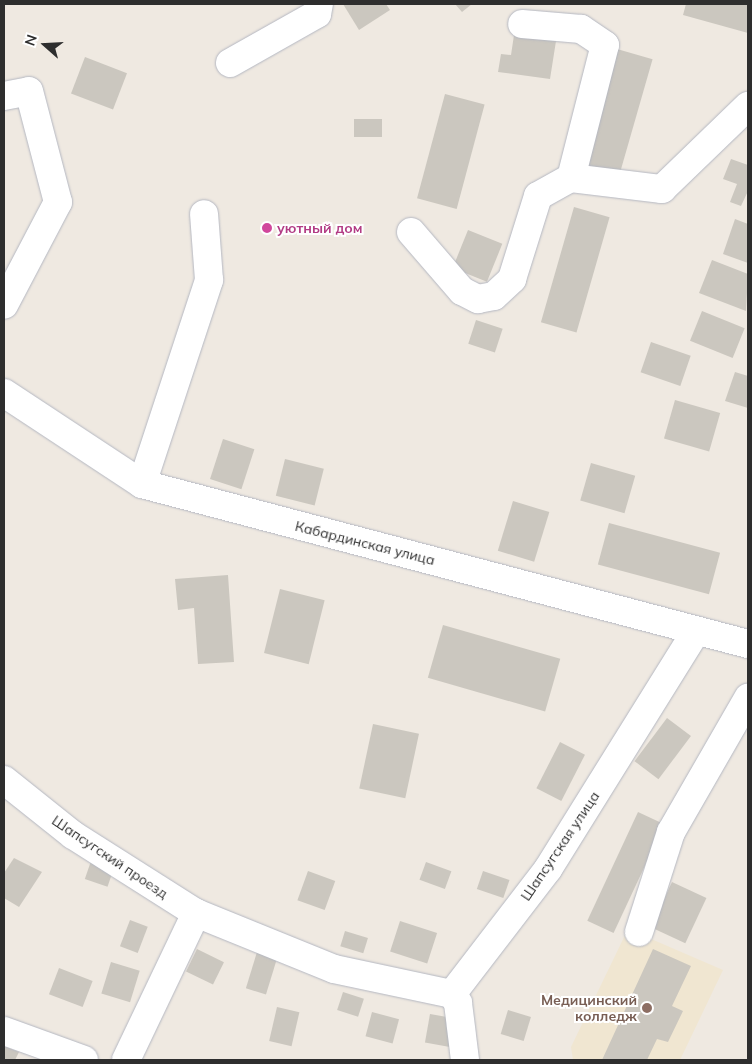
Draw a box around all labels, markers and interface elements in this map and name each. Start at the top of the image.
north arrow [20,20,70,70]
text: N [21,32,41,48]
place label: уютный дом [277,220,363,236]
marker: уютный дом [261,222,273,234]
street label: Кабардинская улица [293,517,437,569]
street label: Шапсугская улица [517,788,603,904]
street label: Шапсугский проезд [49,812,171,902]
place label: Медицинский колледж [541,992,637,1024]
marker: Медицинский колледж [641,1002,653,1014]

